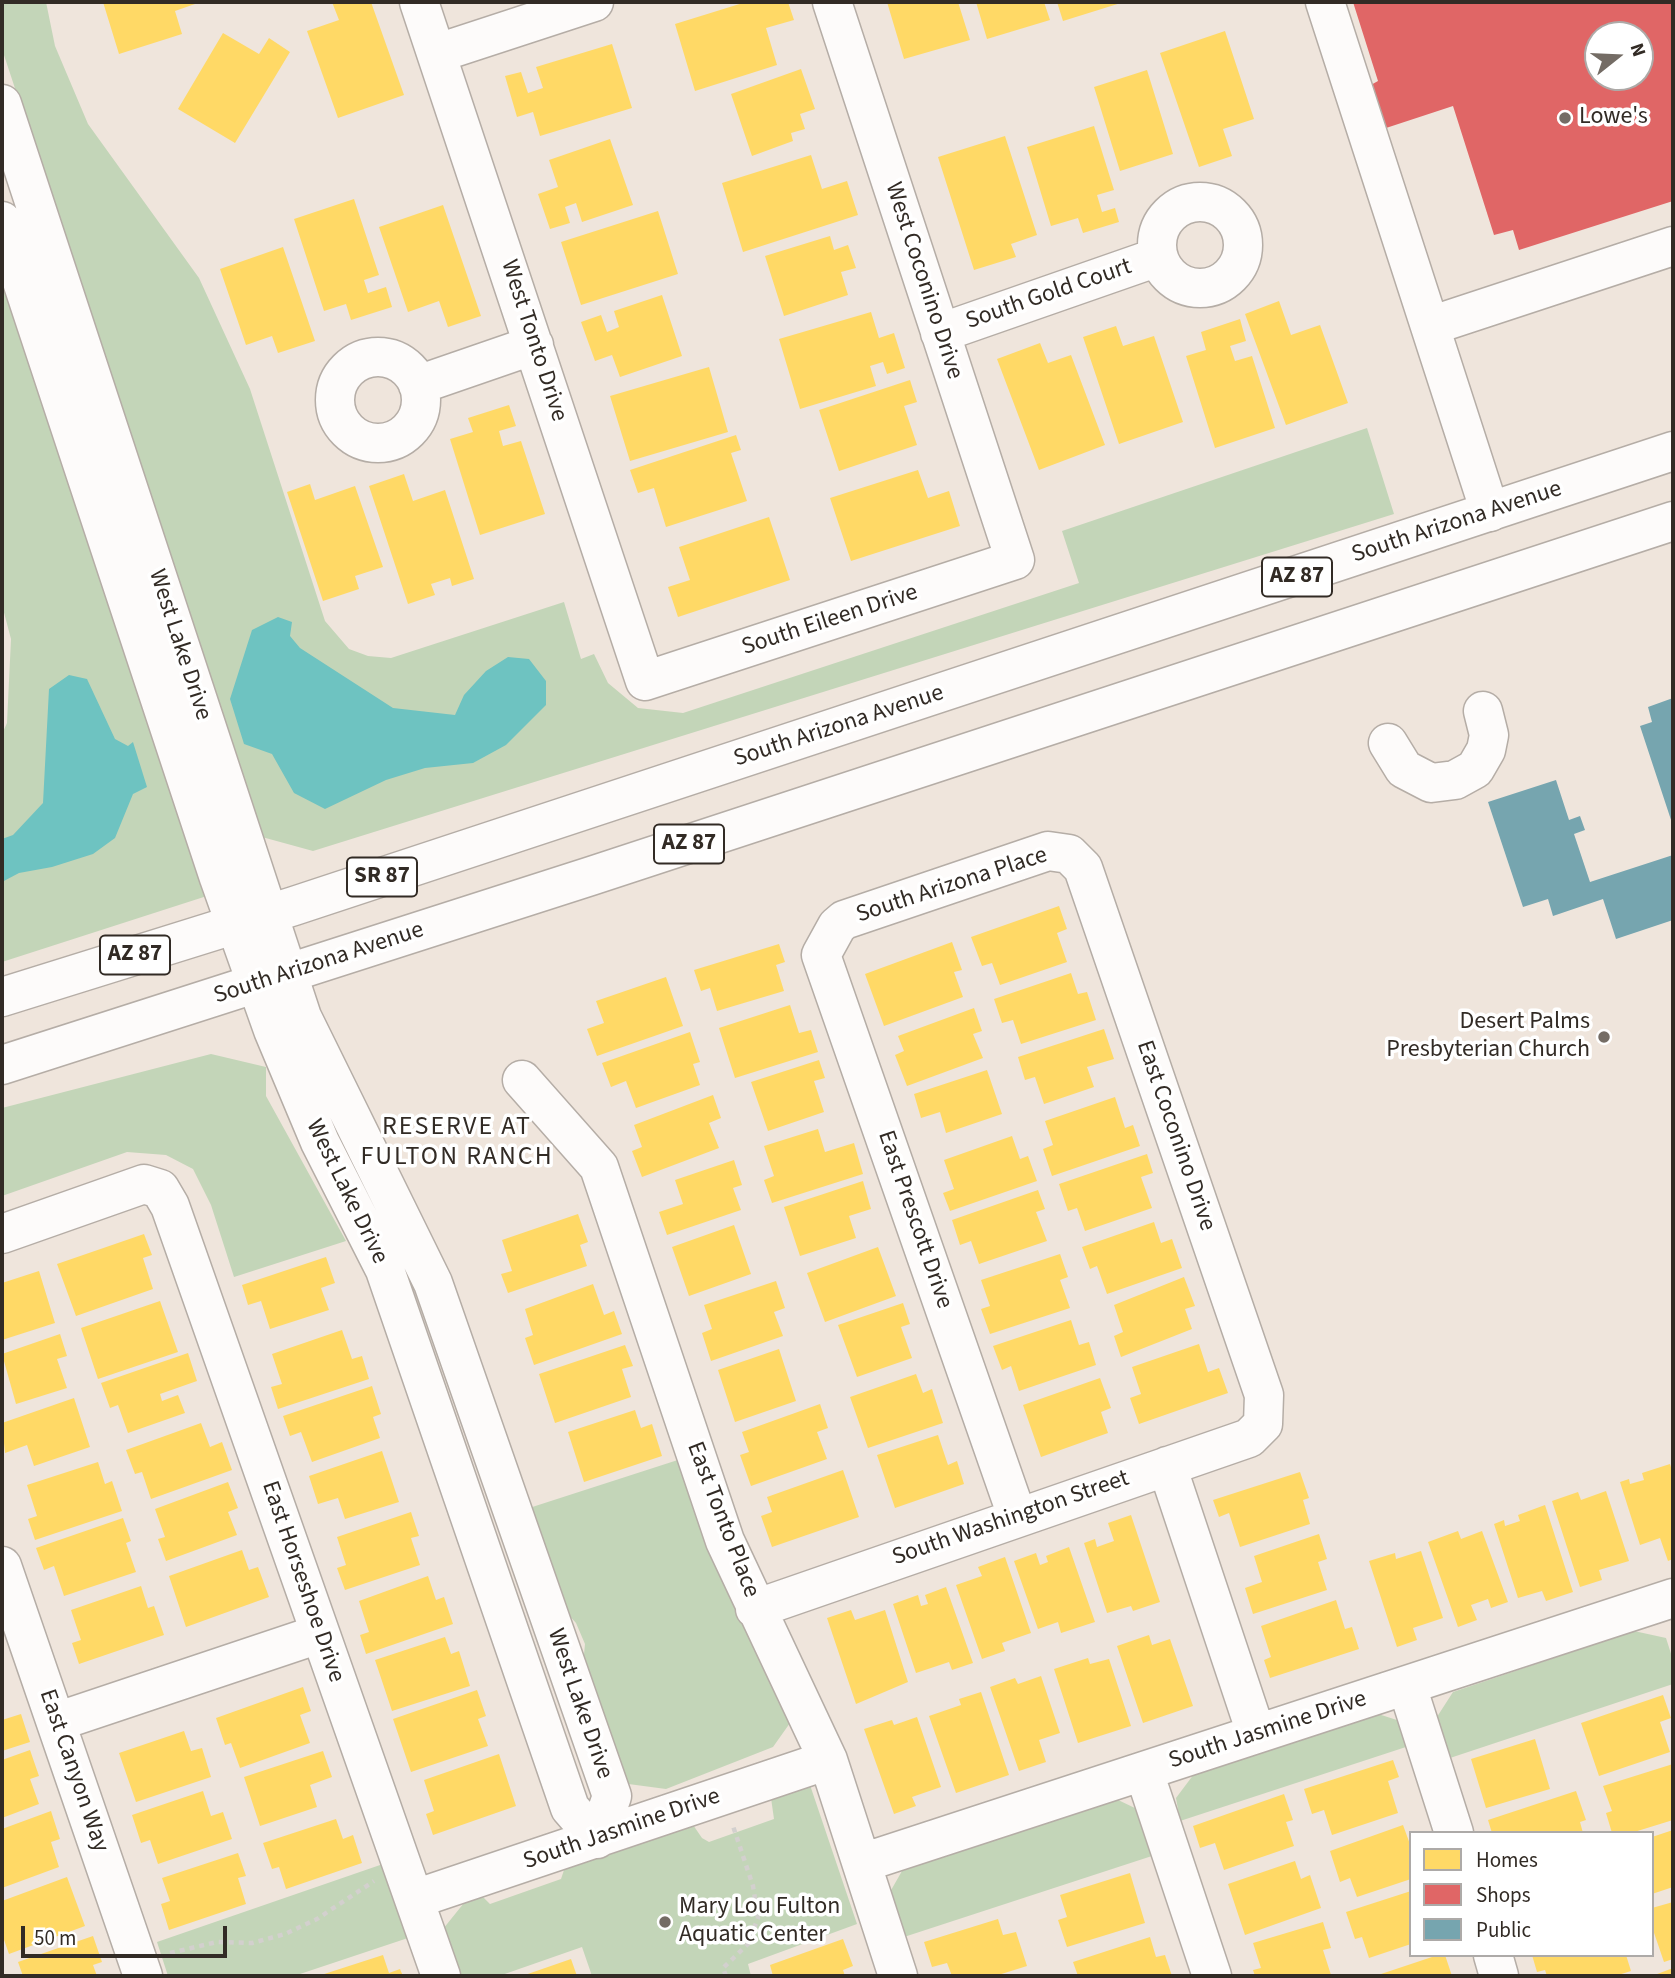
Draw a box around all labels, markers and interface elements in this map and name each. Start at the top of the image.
north arrow [1584,21,1654,91]
text: N [1623,40,1652,60]
place label: Lowe's [1579,104,1648,132]
marker: Lowe's [1557,110,1573,126]
street label: West Coconino Drive [878,179,968,383]
street label: South Gold Court [962,253,1136,337]
street label: West Tonto Drive [493,257,573,425]
street label: South Arizona Avenue [1348,475,1566,571]
road number: AZ 87 [1262,558,1332,596]
street label: West Lake Drive [141,566,217,724]
street label: South Eileen Drive [738,579,922,663]
street label: South Arizona Avenue [730,679,948,775]
road number: AZ 87 [654,824,724,864]
street label: South Arizona Place [853,842,1051,930]
road number: SR 87 [347,858,417,897]
street label: South Arizona Avenue [210,916,428,1012]
road number: AZ 87 [100,936,170,974]
place label: Desert Palms Presbyterian Church [1386,1009,1590,1065]
marker: Desert Palms Presbyterian Church [1596,1029,1612,1045]
street label: East Coconino Drive [1129,1037,1221,1235]
district label: RESERVE AT FULTON RANCH [362,1112,552,1174]
street label: West Lake Drive [299,1115,393,1269]
street label: East Prescott Drive [870,1127,958,1313]
street label: East Tonto Place [679,1438,765,1602]
street label: South Washington Street [889,1465,1133,1573]
street label: East Horseshoe Drive [254,1478,350,1686]
street label: West Lake Drive [540,1625,618,1783]
street label: South Jasmine Drive [1166,1685,1370,1777]
street label: East Canyon Way [32,1686,114,1856]
street label: South Jasmine Drive [520,1783,724,1877]
legend [1409,1831,1654,1957]
text: Homes [1476,1845,1538,1875]
text: Shops [1476,1880,1530,1910]
place label: Mary Lou Fulton Aquatic Center [679,1894,840,1950]
scale bar [24,1912,231,1956]
marker: Mary Lou Fulton Aquatic Center [657,1914,673,1930]
text: Public [1476,1915,1531,1945]
text: 50 m [34,1923,76,1953]

